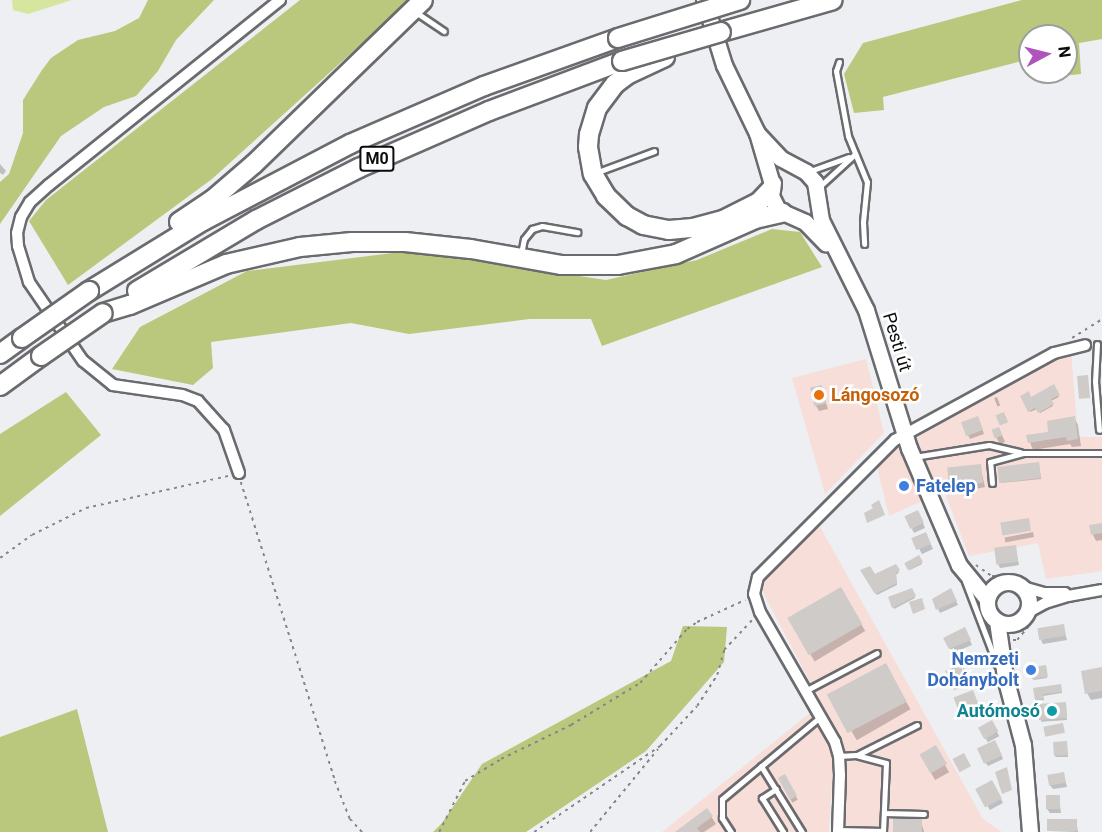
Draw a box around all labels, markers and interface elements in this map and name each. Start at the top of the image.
north arrow [1018,24,1078,84]
text: N [1054,45,1074,59]
road number: M0 [359,146,395,172]
street label: Pesti út [878,310,916,374]
place label: Lángosozó [831,384,919,406]
marker: Lángosozó [812,388,826,402]
place label: Fatelep [916,475,976,497]
marker: Fatelep [897,479,911,493]
place label: Nemzeti Dohánybolt [927,649,1019,692]
marker: Nemzeti Dohánybolt [1024,663,1038,677]
place label: Autómosó [957,700,1040,722]
marker: Autómosó [1045,704,1059,718]

